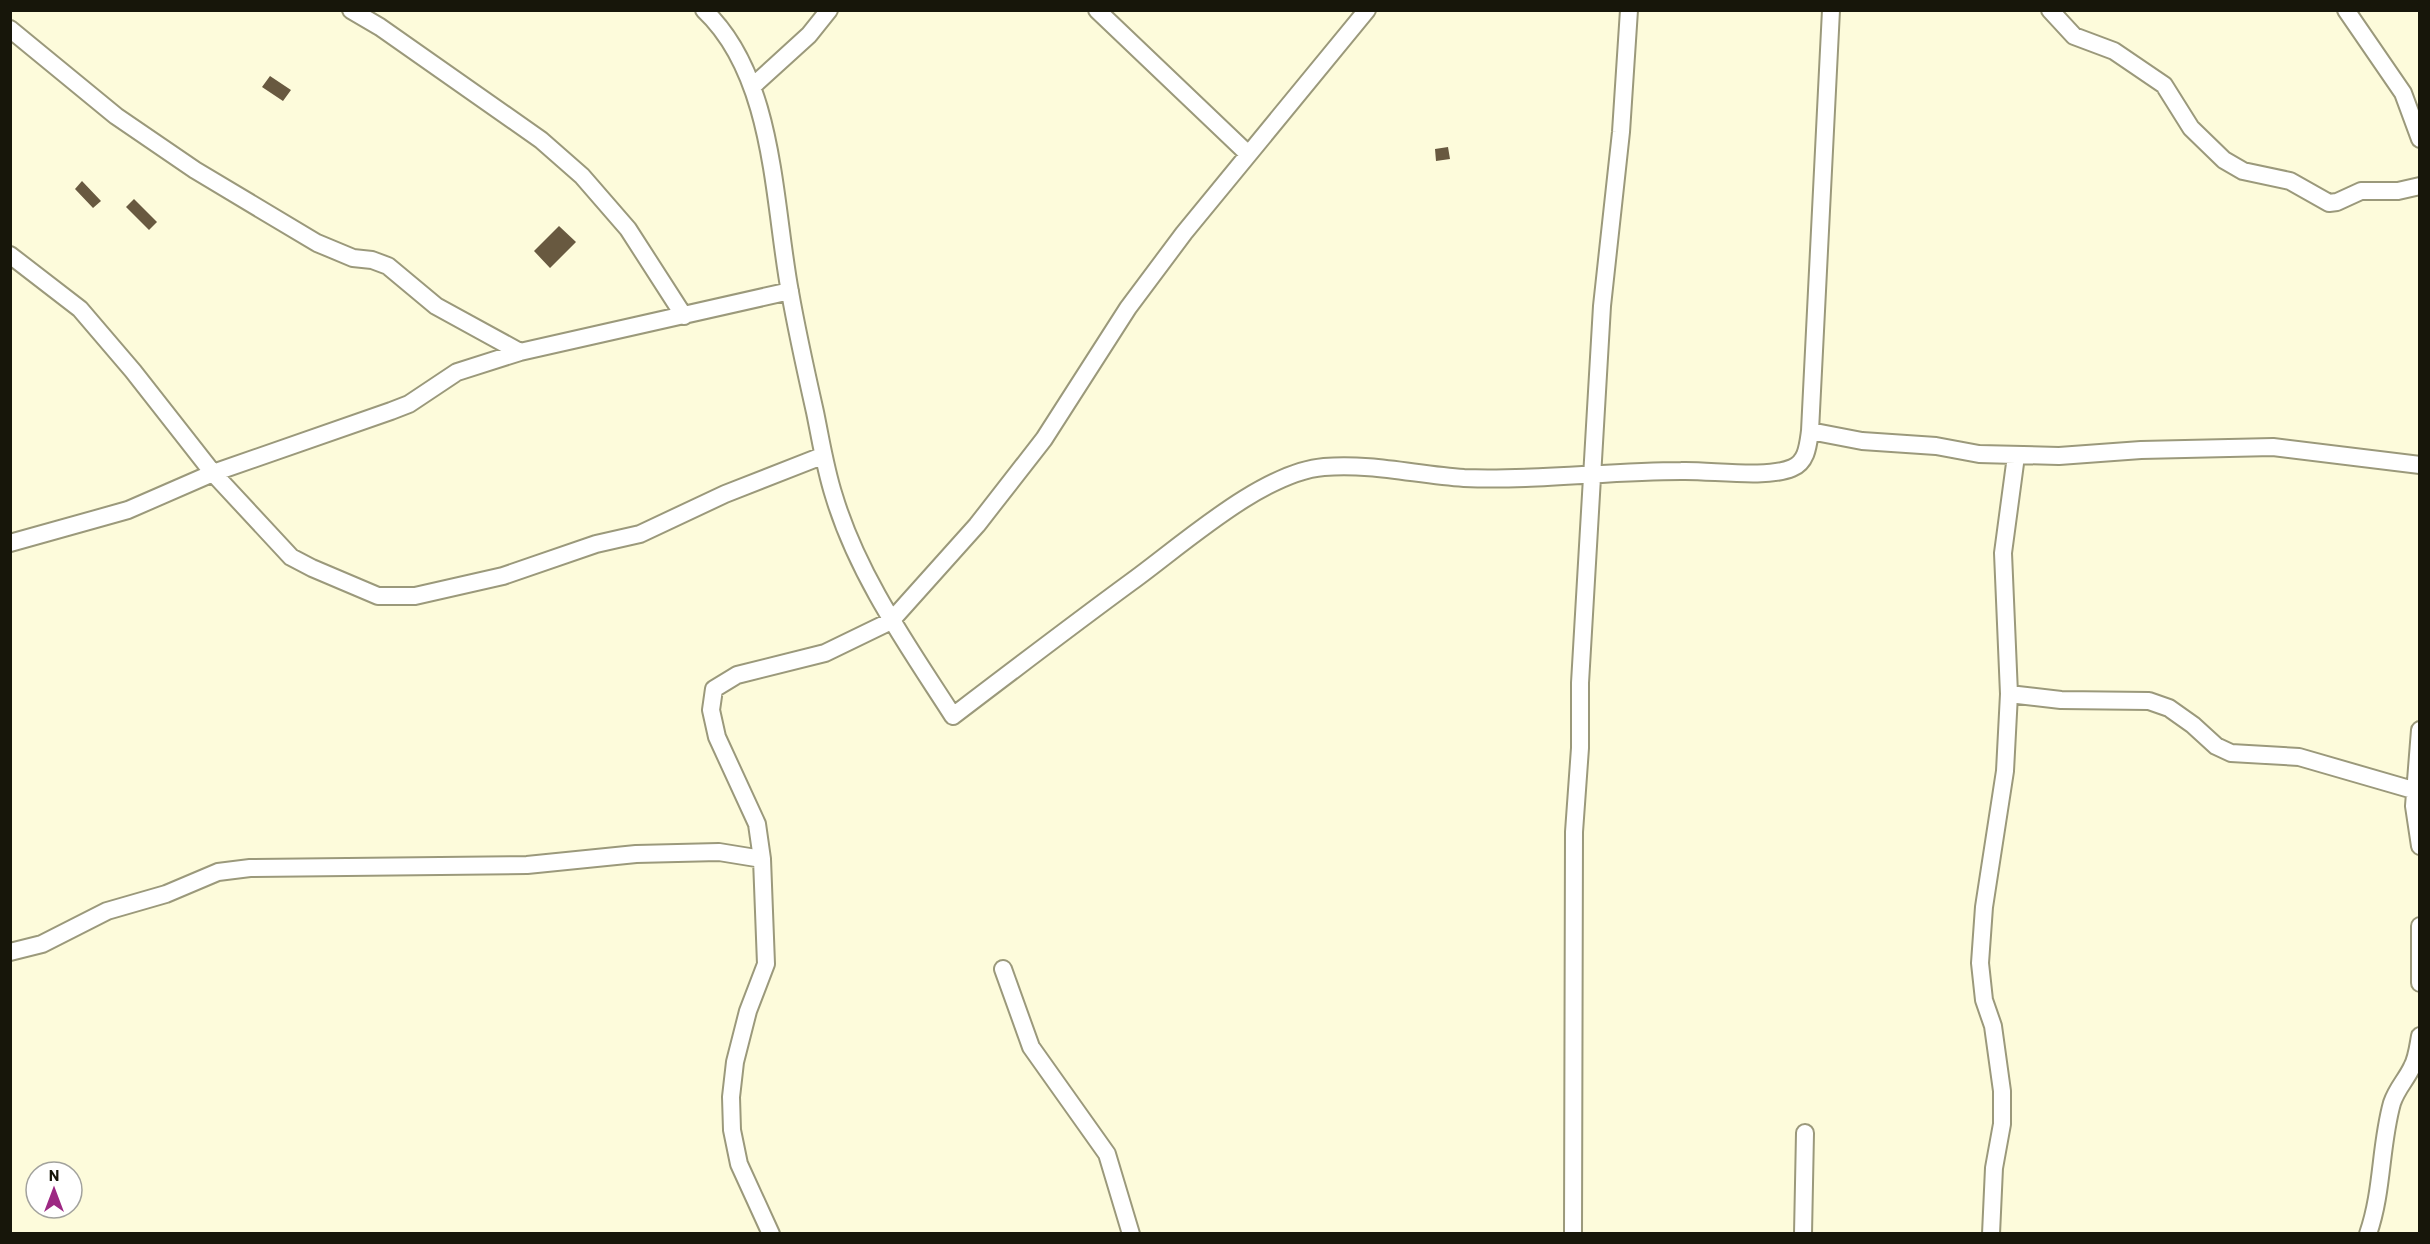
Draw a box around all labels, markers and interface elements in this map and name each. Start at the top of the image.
north arrow [24,1160,84,1220]
text: N [49,1165,59,1184]

